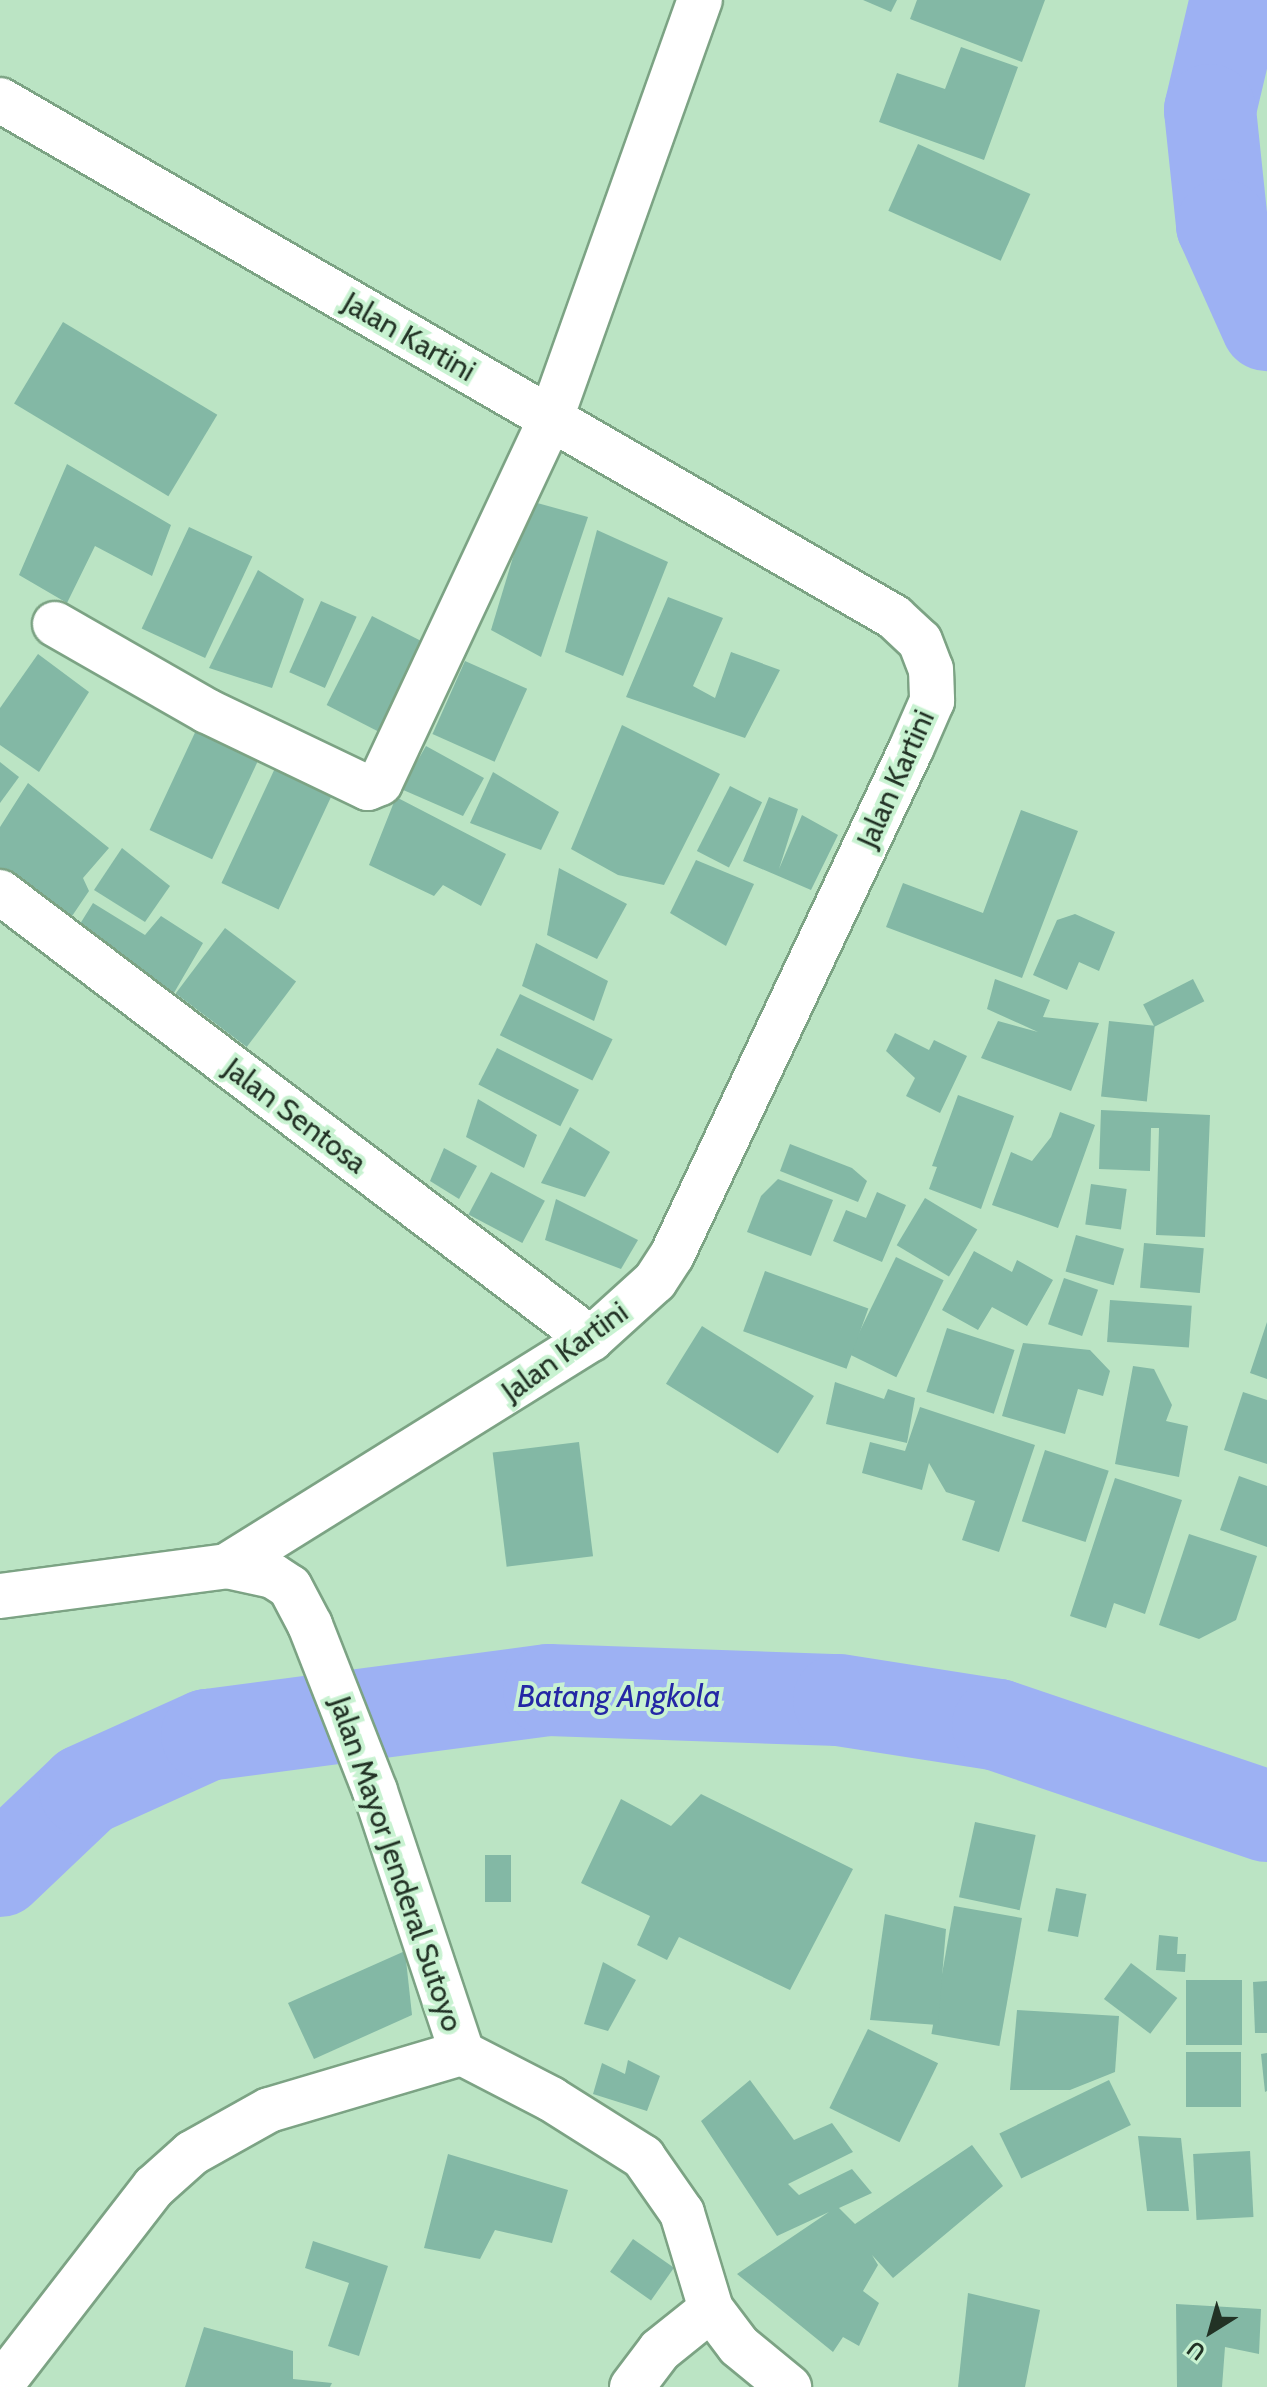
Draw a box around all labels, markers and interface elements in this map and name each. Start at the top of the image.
street label: Jalan Kartini [336,285,482,389]
street label: Jalan Kartini [850,704,942,854]
street label: Jalan Sentosa [216,1051,374,1181]
street label: Jalan Kartini [495,1294,635,1410]
water label: Batang Angkola [517,1677,721,1715]
street label: Jalan Mayor Jenderal Sutoyo [322,1692,470,2036]
north arrow [1171,2291,1251,2371]
text: U [1182,2335,1211,2366]

